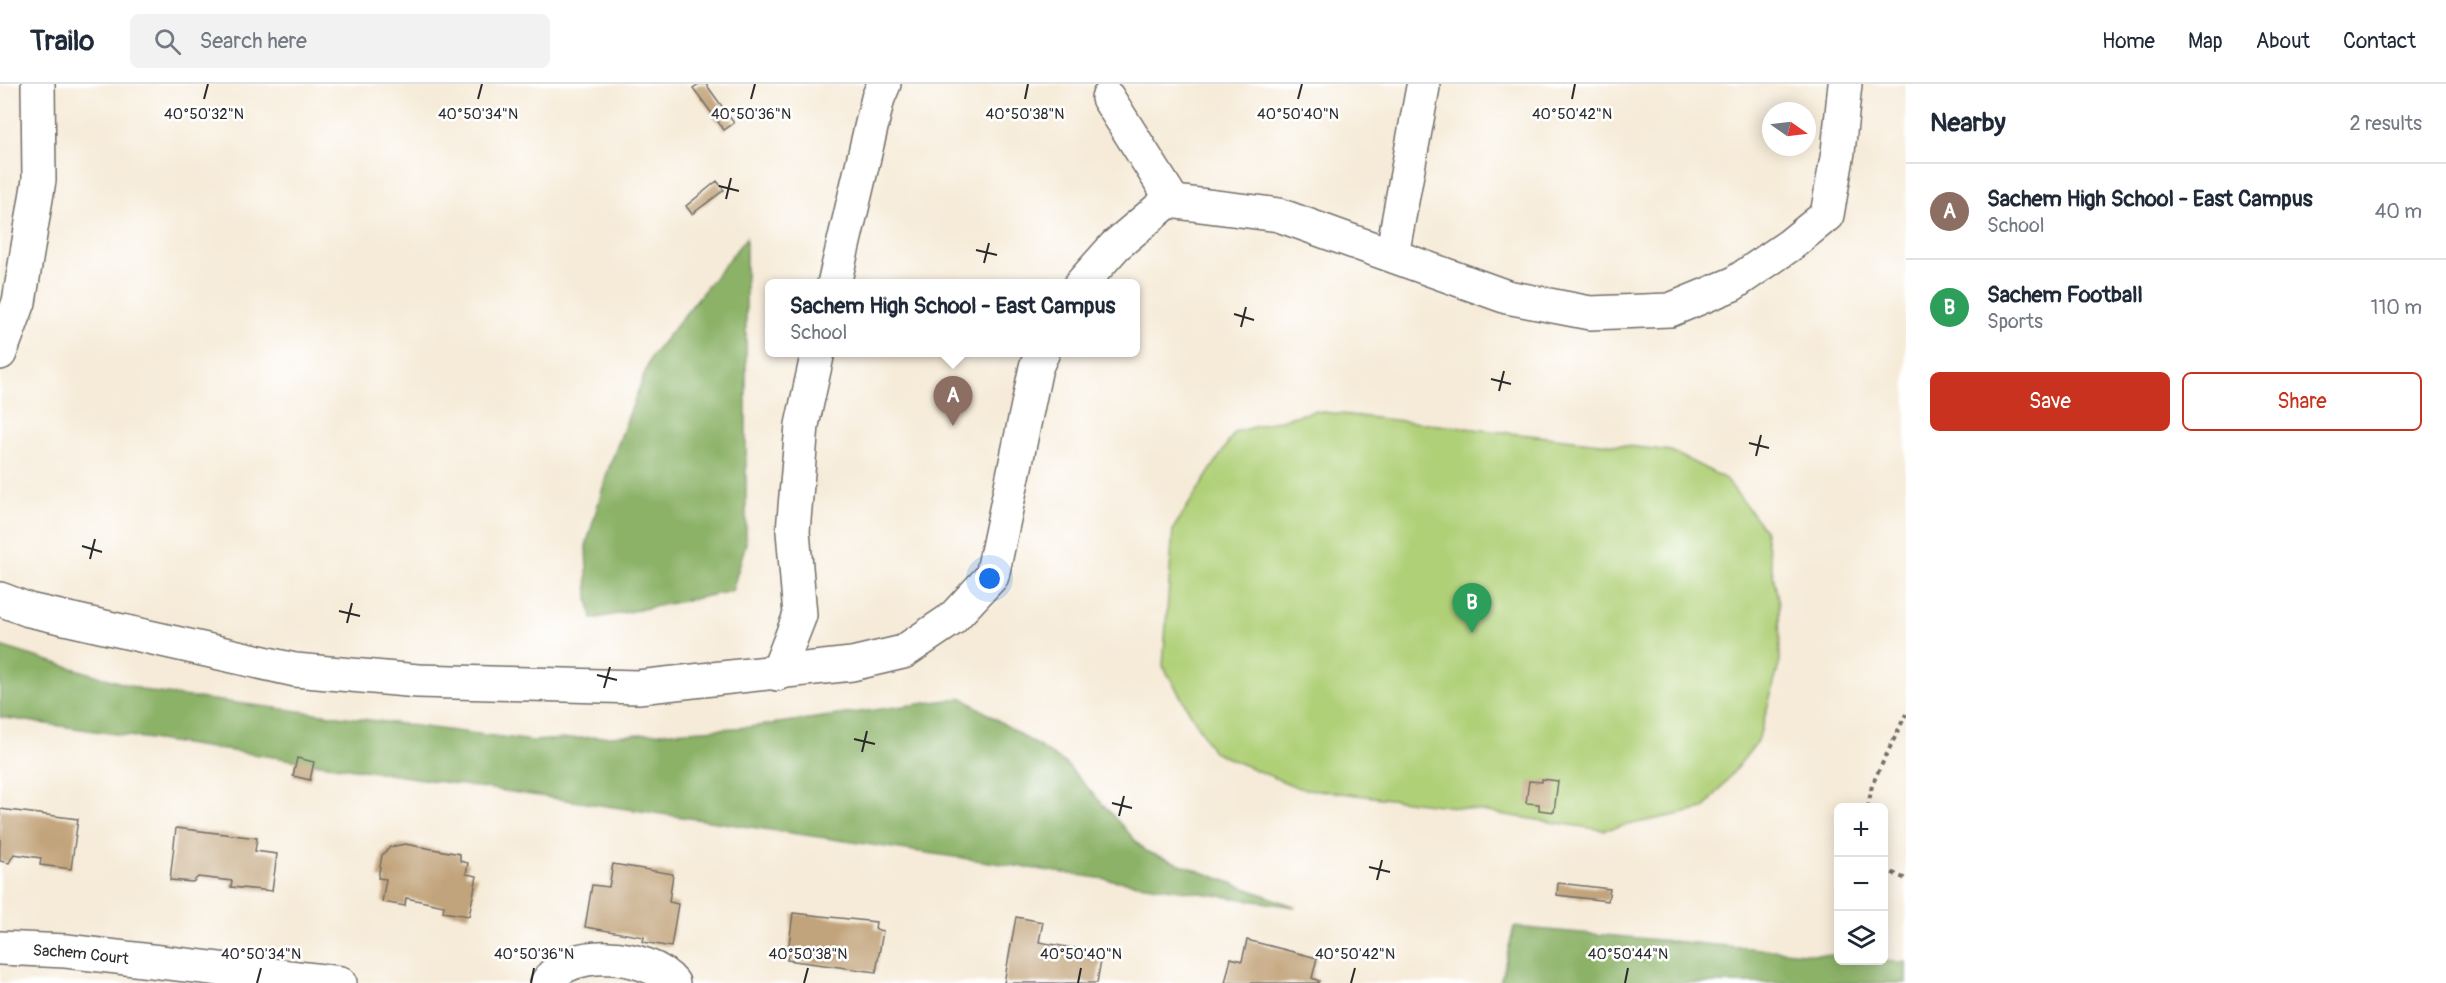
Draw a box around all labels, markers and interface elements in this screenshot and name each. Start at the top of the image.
search box [130,14,550,68]
text: Trailo [30,24,94,59]
icon: search [151,25,184,58]
text: Search here [199,27,307,55]
text: Home [2102,28,2155,55]
text: Map [2188,28,2223,55]
text: About [2256,28,2310,55]
text: Contact [2343,28,2416,55]
north arrow [1762,102,1816,156]
text: 40°50'32"N [164,105,244,124]
text: 40°50'34"N [438,105,518,124]
text: 40°50'36"N [711,105,791,124]
text: 40°50'38"N [985,105,1065,124]
text: 40°50'40"N [1257,105,1339,124]
text: 40°50'42"N [1532,105,1612,124]
text: Nearby [1930,107,2006,139]
text: 2 results [2350,111,2422,136]
text: Sachem High School - East Campus [1987,185,2313,213]
text: A [1943,199,1956,224]
text: 40 m [2375,199,2422,224]
text: School [1987,213,2044,238]
popup [765,279,1140,357]
text: Sachem Football [1987,281,2143,309]
text: Sachem High School - East Campus [790,292,1115,320]
text: B [1944,295,1955,320]
text: 110 m [2371,295,2422,320]
text: Sports [1987,309,2043,334]
text: School [790,320,847,345]
button: Save [1930,372,2170,431]
button: Share [2182,372,2422,431]
pin: A [934,376,972,426]
your location [975,564,1004,593]
pin: B [1452,584,1492,633]
map controls [1834,803,1888,965]
button: + [1834,803,1888,857]
button: − [1834,857,1888,911]
button: layers [1834,911,1888,965]
street label: Sachem Court [32,940,130,969]
text: 40°50'34"N [221,945,301,964]
text: 40°50'36"N [494,945,574,964]
text: 40°50'38"N [768,945,848,964]
text: 40°50'40"N [1040,945,1122,964]
text: 40°50'42"N [1315,945,1395,964]
text: 40°50'44"N [1588,945,1668,964]

